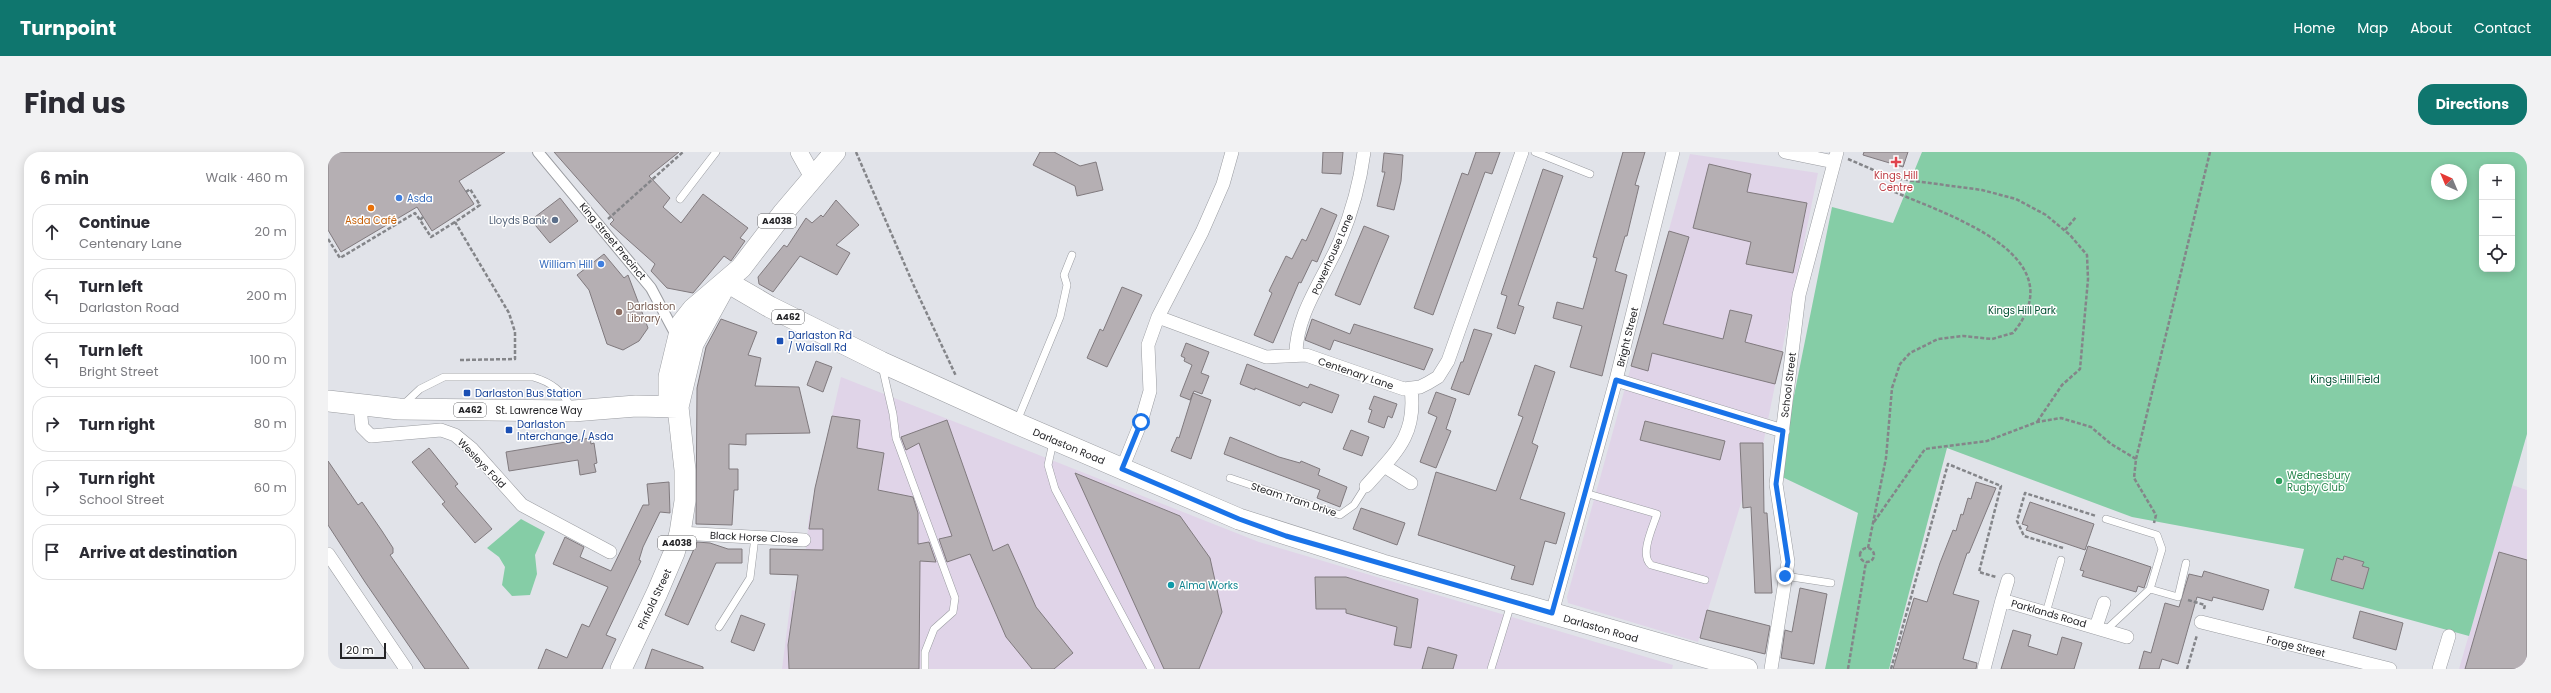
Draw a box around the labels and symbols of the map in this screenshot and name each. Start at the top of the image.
marker: Kings Hill Centre [1890,156,1902,168]
north arrow [2431,164,2467,200]
place label: Kings Hill Centre [1874,168,1918,195]
place label: Asda [407,191,432,206]
marker: Asda [394,193,404,203]
street label: King Street Precinct [576,200,650,283]
marker: Asda Café [366,203,376,213]
street label: Powerhouse Lane [1308,211,1357,297]
place label: Asda Café [345,213,397,228]
place label: Lloyds Bank [489,213,548,228]
road number: A4038 [758,214,796,228]
marker: Lloyds Bank [550,215,560,225]
place label: William Hill [539,257,593,272]
marker: William Hill [596,259,606,269]
place label: Darlaston Library [627,299,675,326]
park label: Kings Hill Park [1988,303,2057,318]
street label: Bright Street [1613,305,1642,369]
marker: Darlaston Library [614,307,624,317]
road number: A462 [772,310,804,324]
place label: Darlaston Rd / Walsall Rd [788,328,852,355]
marker: Darlaston Rd / Walsall Rd [775,336,785,346]
street label: School Street [1777,351,1800,419]
street label: Centenary Lane [1316,354,1396,393]
park label: Kings Hill Field [2310,372,2380,387]
place label: Darlaston Bus Station [475,386,582,401]
marker: Darlaston Bus Station [462,388,472,398]
road number: A462 [454,403,486,417]
street label: St. Lawrence Way [496,403,583,418]
route start [1132,413,1150,431]
place label: Darlaston Interchange / Asda [517,417,614,444]
street label: Darlaston Road [1030,424,1107,468]
marker: Darlaston Interchange / Asda [504,425,514,435]
street label: Wesleys Fold [454,435,509,492]
place label: Wednesbury Rugby Club [2287,468,2350,495]
marker: Wednesbury Rugby Club [2274,476,2284,486]
street label: Steam Tram Drive [1249,479,1339,520]
street label: Black Horse Close [709,528,799,547]
road number: A4038 [658,536,696,550]
street label: Pinfold Street [634,566,675,632]
route end [1776,567,1794,585]
place label: Alma Works [1179,578,1238,593]
marker: Alma Works [1166,580,1176,590]
street label: Parklands Road [2009,596,2088,631]
street label: Darlaston Road [1562,611,1640,646]
street label: Forge Street [2265,632,2327,661]
scale bar [340,641,386,660]

